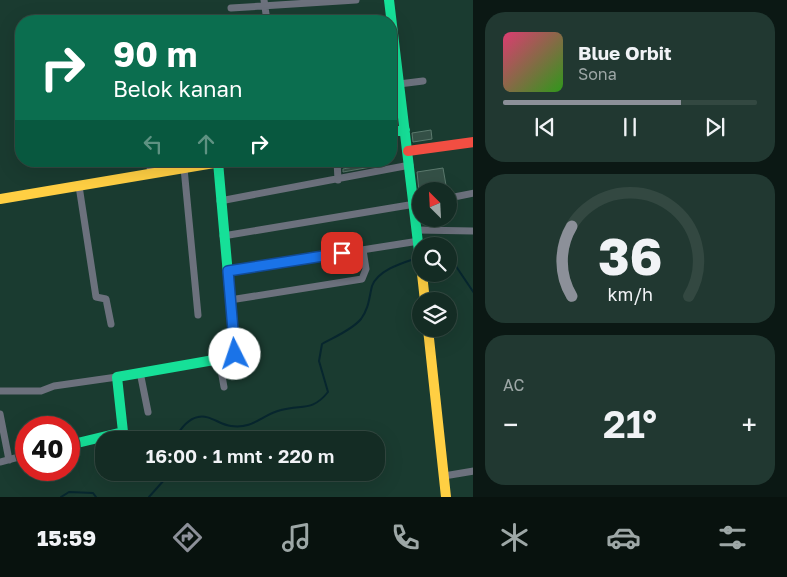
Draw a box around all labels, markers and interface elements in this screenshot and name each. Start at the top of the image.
text: 90 m [113,33,197,75]
icon: right [30,35,95,100]
text: Blue Orbit [578,41,672,64]
text: Sona [578,64,617,84]
text: Belok kanan [113,75,243,102]
icon: previous [531,113,559,141]
icon: pause [616,113,644,141]
icon: next [701,113,729,141]
icon: left [139,130,167,158]
icon: ahead [192,130,220,158]
icon: right [245,130,273,158]
north arrow [412,182,458,228]
map controls [412,182,457,337]
text: 36 [598,224,662,286]
pin [321,232,363,274]
button: search [412,237,457,282]
icon: arrive [328,239,356,267]
text: km/h [607,283,653,305]
button: layers [412,292,457,337]
position arrow [208,327,260,379]
text: AC [503,375,524,395]
text: 21° [603,401,657,446]
text: − [503,408,518,441]
text: + [742,408,757,441]
speed limit sign: 40 [15,416,80,481]
text: 16:00 · 1 mnt · 220 m [146,444,334,467]
icon: directions [170,520,205,555]
icon: music [279,520,314,555]
icon: phone [388,520,423,555]
icon: climate [497,520,532,555]
icon: car [606,520,641,555]
icon: filters [715,520,750,555]
text: 15:59 [37,524,96,551]

